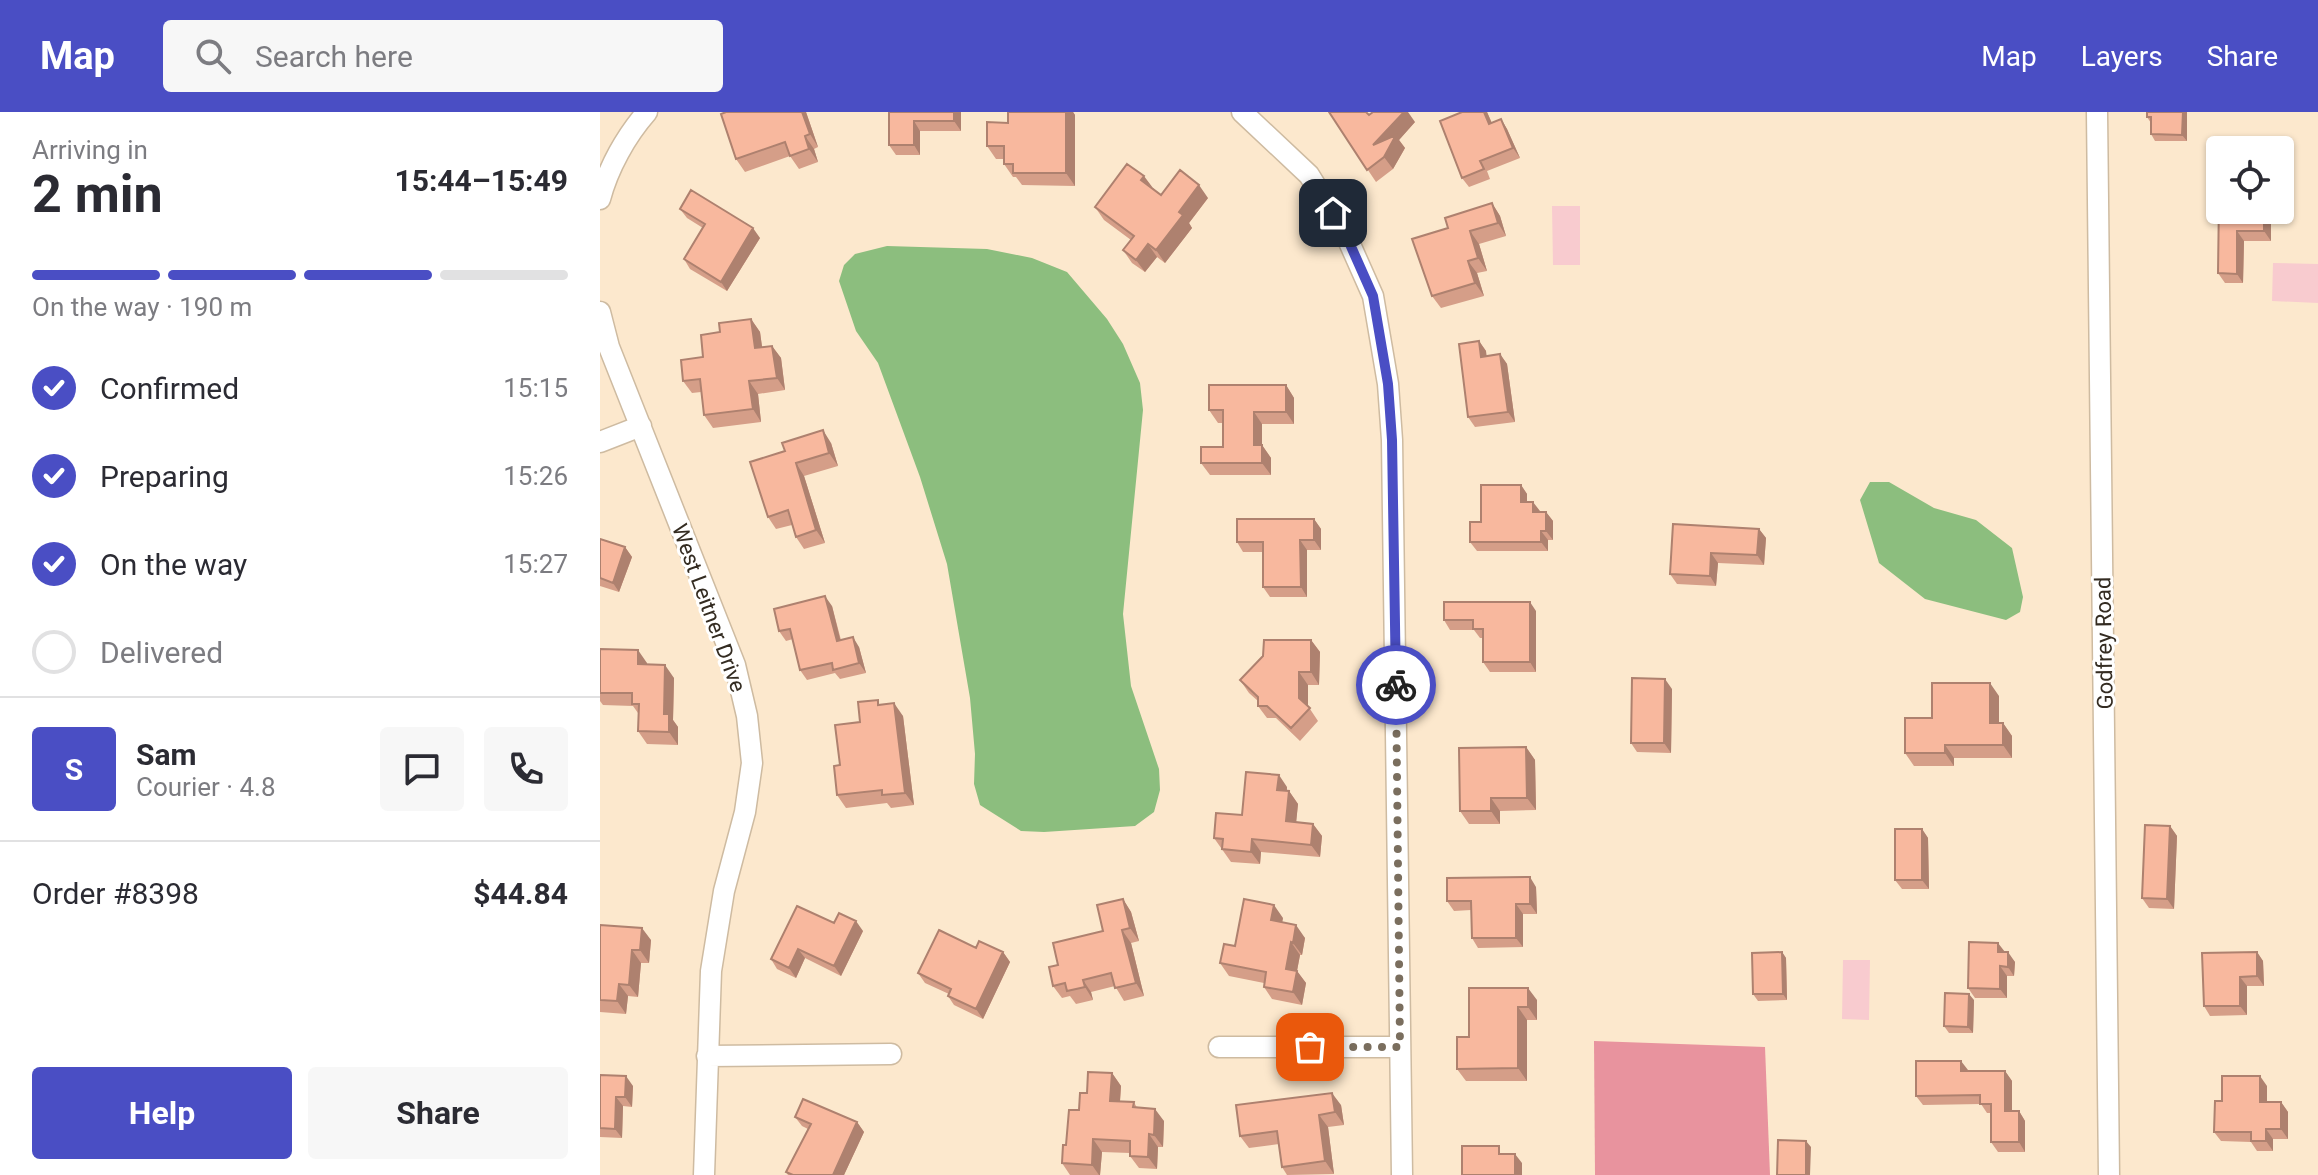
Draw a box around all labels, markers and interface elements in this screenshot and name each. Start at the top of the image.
search box [163,20,723,92]
text: Map [40,34,115,78]
icon: search [191,34,235,78]
text: Search here [255,39,413,74]
text: Map [1981,40,2037,73]
text: Layers [2081,40,2163,73]
text: Share [2207,40,2278,73]
text: Arriving in [32,135,148,165]
map controls [2206,136,2294,224]
button: locate [2206,136,2294,224]
text: 15:44–15:49 [394,163,568,198]
text: 2 min [32,164,163,225]
pin [1299,179,1367,247]
icon: home [1311,191,1355,235]
text: On the way · 190 m [32,292,252,322]
icon: check [32,366,76,410]
text: Confirmed [100,371,239,406]
text: 15:15 [503,373,568,403]
icon: check [32,454,76,498]
text: Preparing [100,459,229,494]
text: 15:26 [503,461,568,491]
street label: West Leitner Drive [667,521,751,695]
icon: check [32,542,76,586]
text: On the way [100,547,247,582]
text: 15:27 [503,549,568,579]
street label: Godfrey Road [2090,576,2118,710]
text: Delivered [100,635,223,670]
courier [1356,645,1436,725]
icon: bike [1374,663,1418,707]
button: chat [380,727,464,811]
button: phone [484,727,568,811]
text: Sam [136,737,197,772]
text: S [65,752,83,787]
text: Courier · 4.8 [136,772,276,802]
text: Order #8398 [32,876,199,911]
text: $44.84 [473,876,568,911]
pin [1276,1013,1344,1081]
icon: bag [1288,1025,1332,1069]
button: Help [32,1067,292,1159]
button: Share [308,1067,568,1159]

